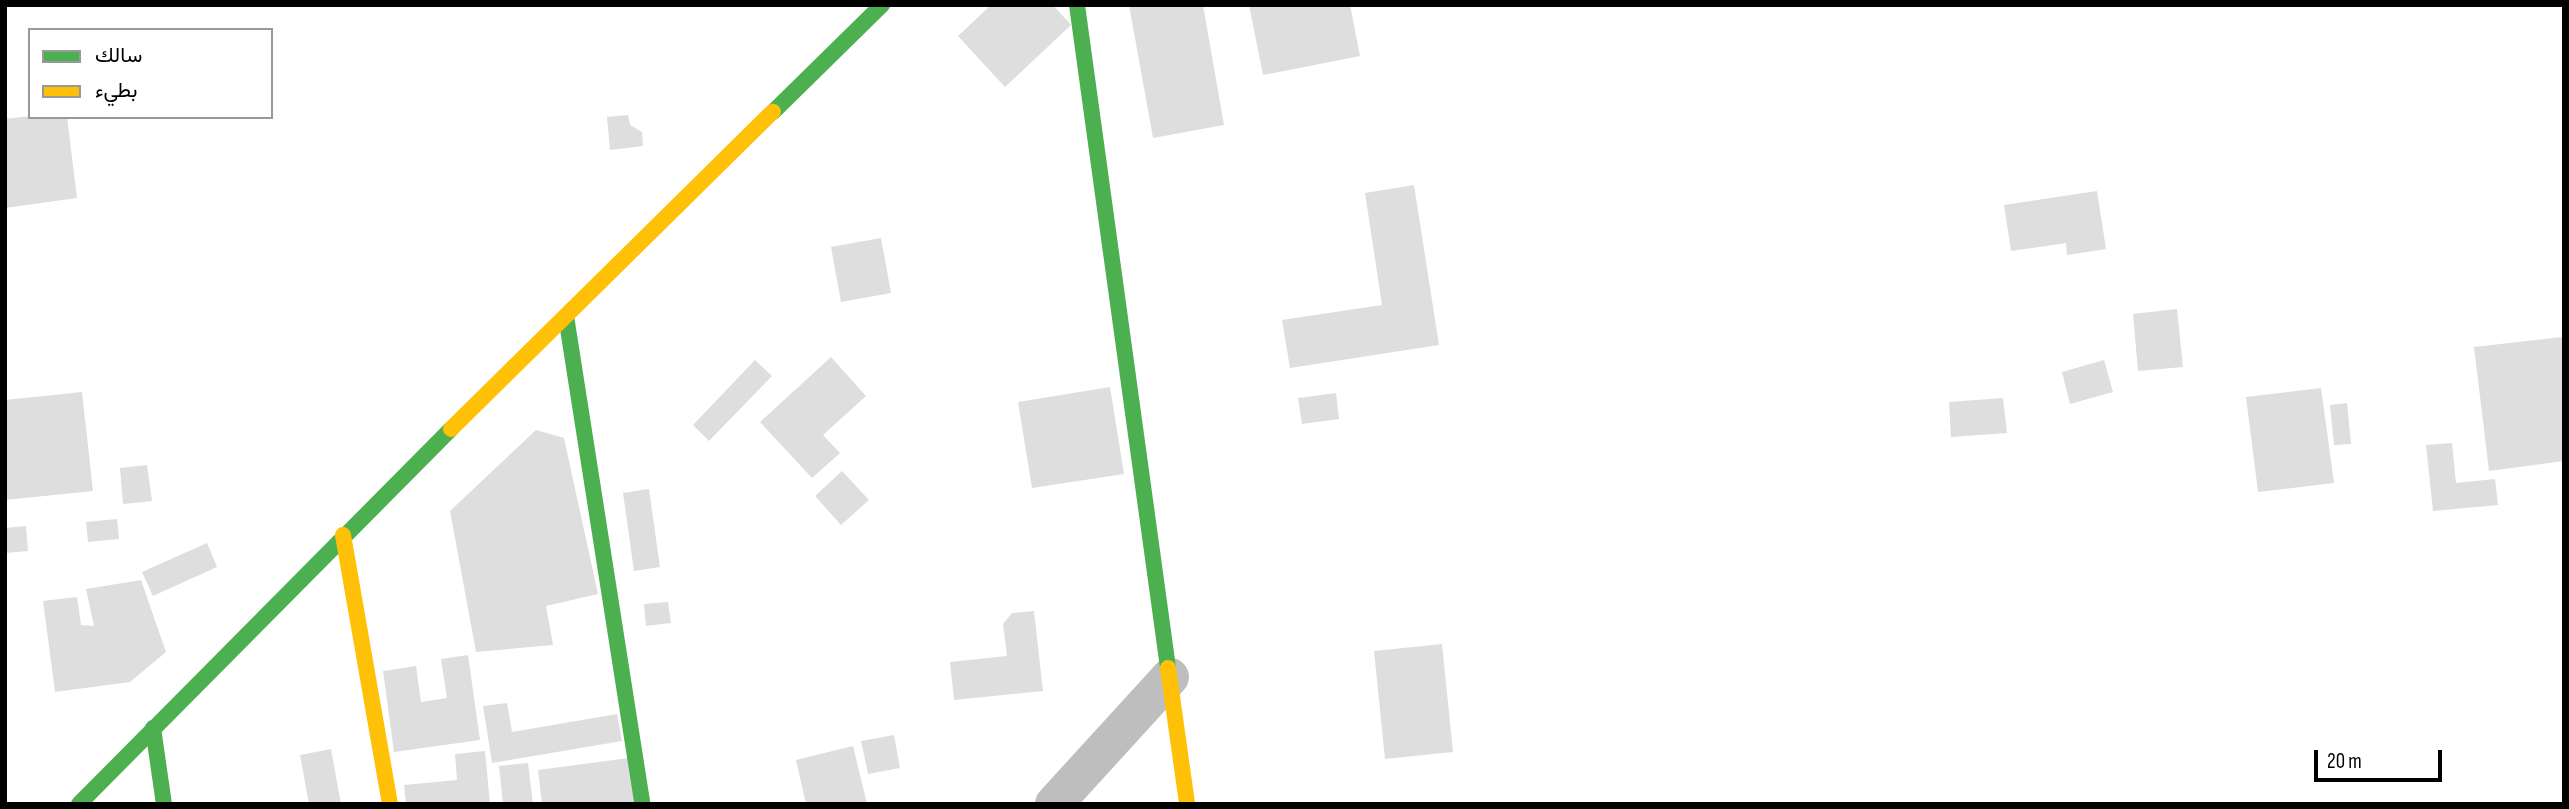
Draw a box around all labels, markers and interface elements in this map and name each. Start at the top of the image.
legend [28,28,273,119]
text: سالك [95,43,142,68]
text: بطيء [95,78,138,103]
scale bar [2317,736,2445,780]
text: 20 m [2327,749,2362,774]

